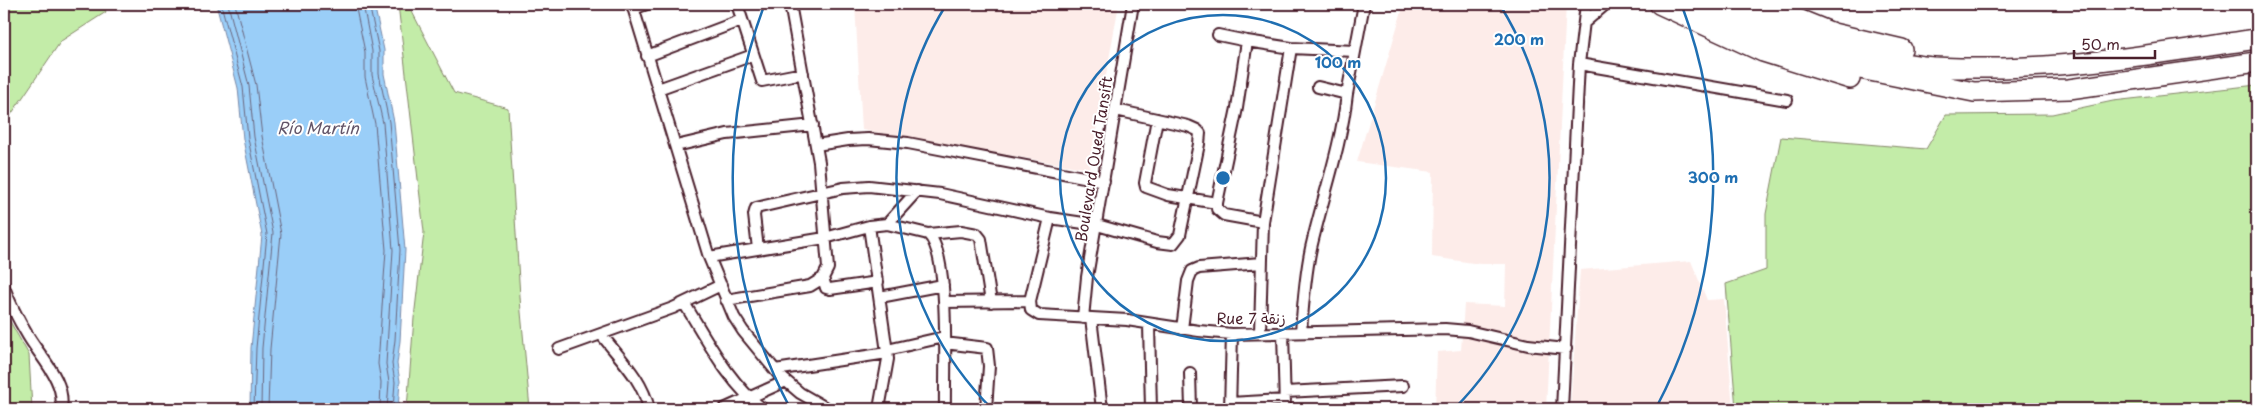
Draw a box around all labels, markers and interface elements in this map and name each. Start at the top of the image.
text: 200 m [1494,27,1544,50]
scale bar [2074,28,2155,60]
text: 50 m [2081,32,2120,55]
text: 100 m [1315,50,1361,73]
street label: Boulevard Oued Tansift [1069,74,1117,244]
water label: Río Martín [277,115,360,139]
text: 300 m [1688,165,1738,188]
centre of rings [1214,169,1232,187]
street label: Rue 7 زنقة [1216,306,1286,329]

